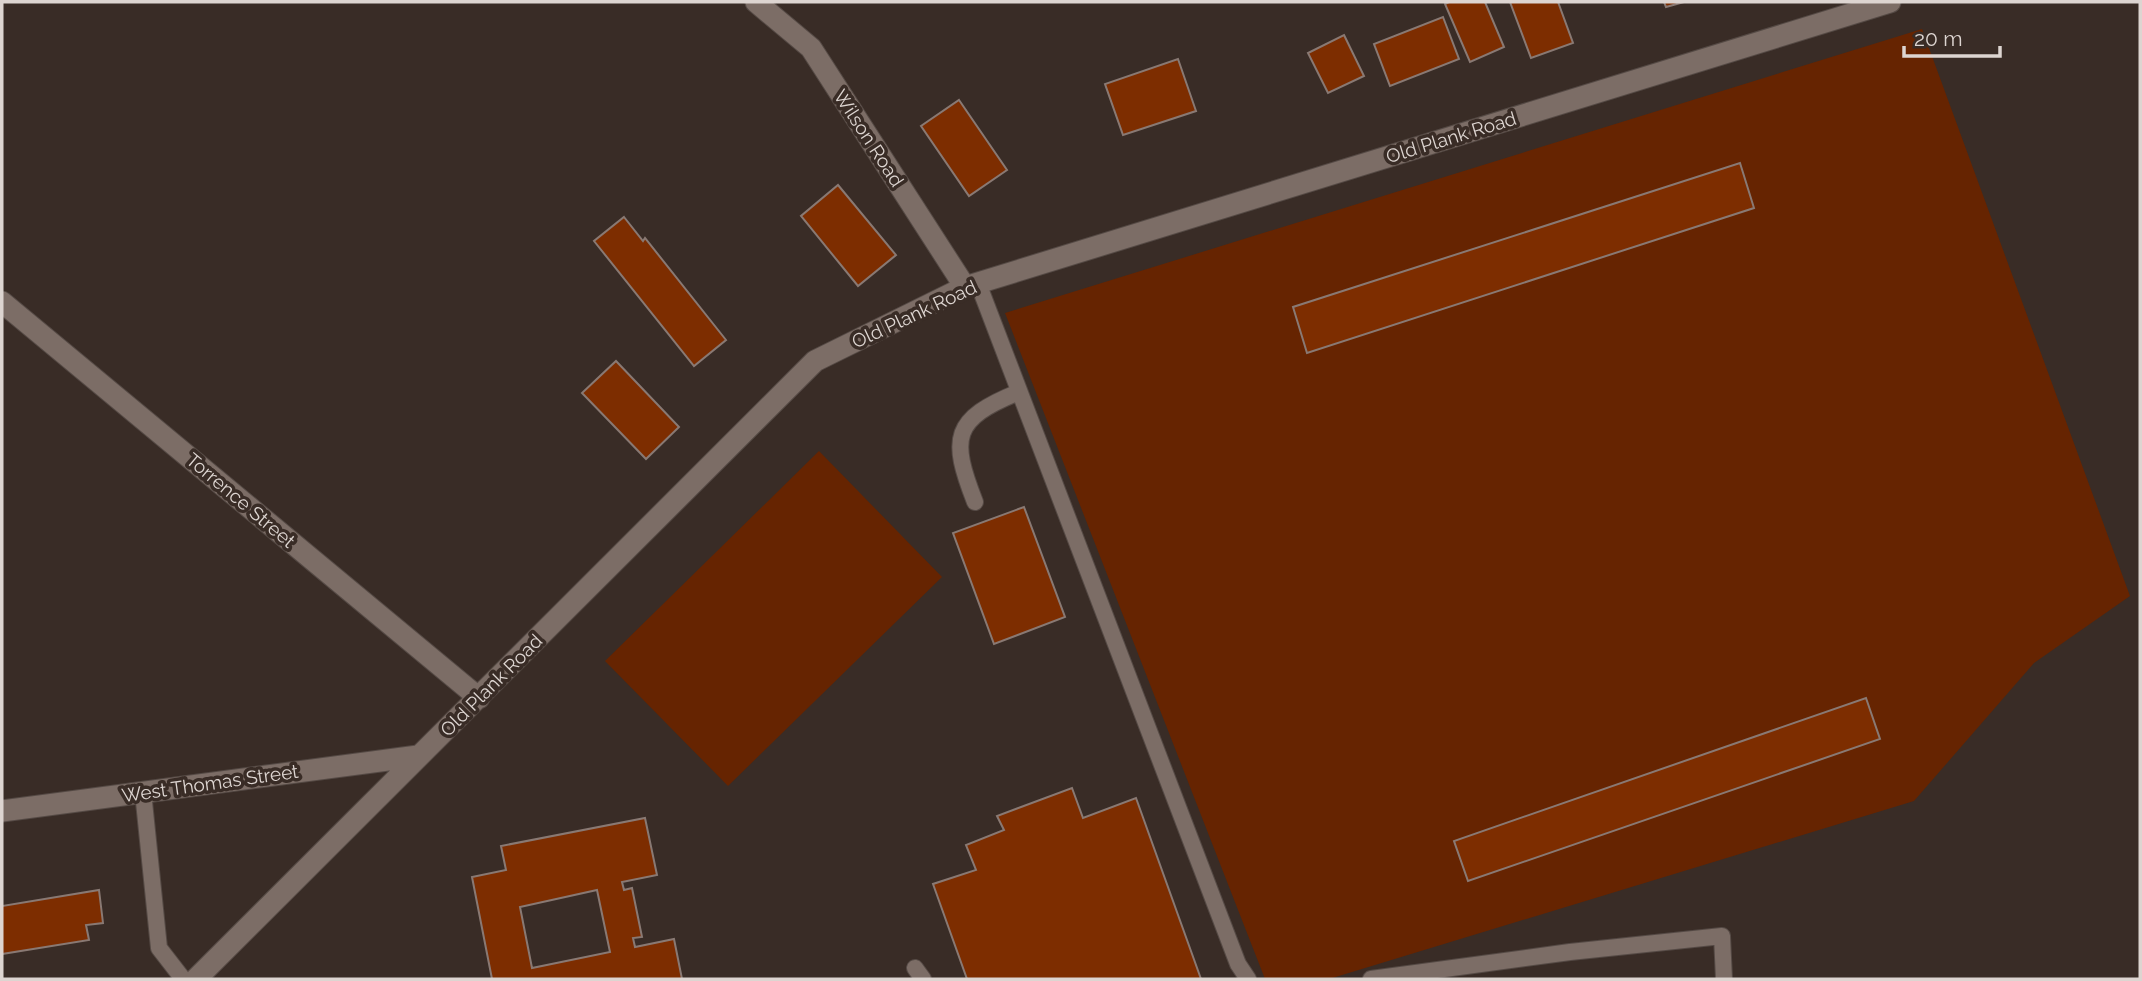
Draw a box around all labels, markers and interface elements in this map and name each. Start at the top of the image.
scale bar [1904,14,2000,58]
text: 20 m [1914,26,1962,51]
street label: Wilson Road [830,85,908,191]
street label: Old Plank Road [1383,107,1519,167]
street label: Old Plank Road [848,276,980,352]
street label: Torrence Street [182,448,300,552]
street label: Old Plank Road [435,629,547,741]
street label: West Thomas Street [120,760,300,806]

